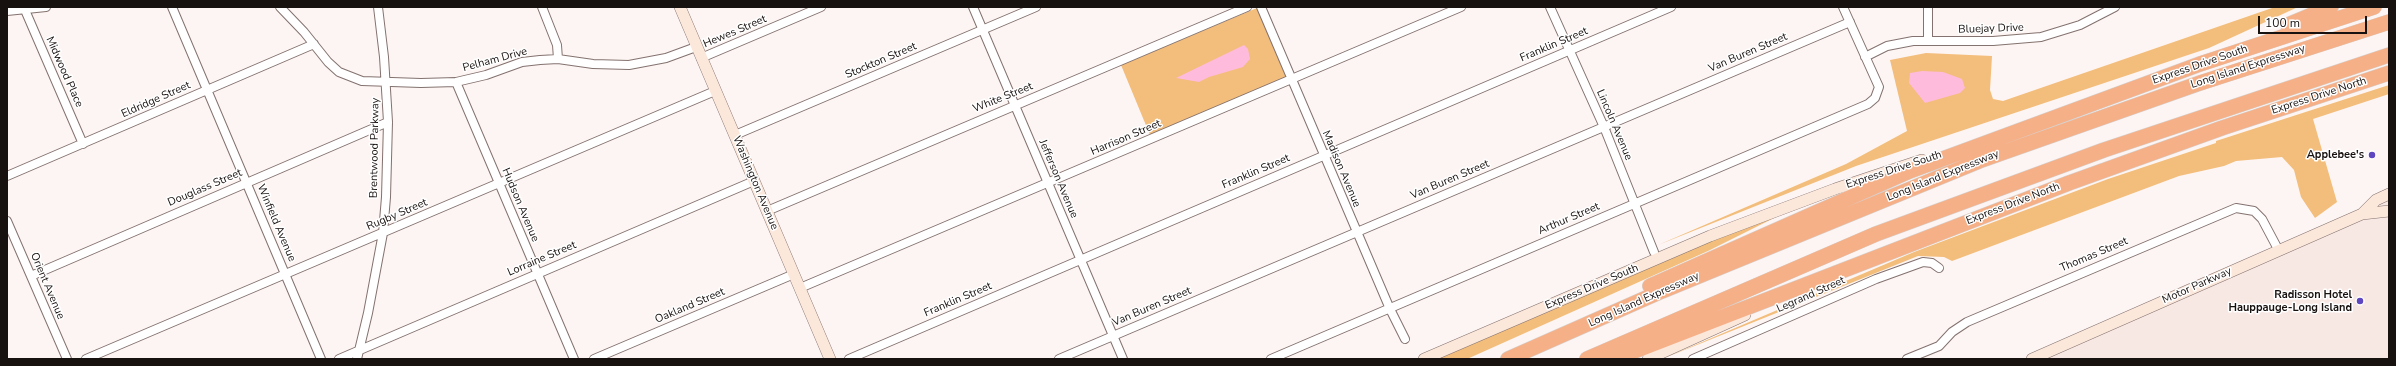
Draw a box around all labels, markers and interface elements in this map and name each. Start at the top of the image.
scale bar [2260,8,2369,34]
street label: Hewes Street [701,13,769,51]
text: 100 m [2265,15,2300,31]
street label: Bluejay Drive [1958,21,2024,37]
street label: Franklin Street [1518,25,1590,65]
street label: Van Buren Street [1707,30,1789,76]
street label: Midwood Place [43,35,85,109]
street label: Stockton Street [843,40,919,82]
street label: Long Island Expressway [2189,42,2307,92]
street label: Express Drive South [2151,43,2249,87]
street label: Pelham Drive [461,45,529,75]
street label: Express Drive North [2270,74,2368,118]
street label: Eldridge Street [119,79,193,121]
street label: White Street [971,80,1035,116]
street label: Lincoln Avenue [1593,88,1635,162]
street label: Brentwood Parkway [368,98,382,198]
street label: Harrison Street [1089,117,1163,159]
street label: Madison Avenue [1319,129,1363,209]
street label: Washington Avenue [729,134,781,232]
street label: Jefferson Avenue [1036,138,1080,220]
street label: Long Island Expressway [1885,147,2001,205]
street label: Express Drive South [1845,148,1943,192]
place label: Applebee's [2307,148,2364,162]
marker: Applebee's [2367,150,2377,160]
street label: Franklin Street [1220,152,1292,192]
street label: Van Buren Street [1409,157,1491,203]
street label: Douglass Street [166,166,244,210]
street label: Hudson Avenue [499,166,541,244]
street label: Express Drive North [1964,180,2062,228]
street label: Winfield Avenue [254,182,298,264]
street label: Rugby Street [365,196,429,234]
street label: Arthur Street [1536,200,1602,238]
street label: Thomas Street [2058,235,2130,275]
street label: Lorraine Street [506,239,578,279]
street label: Orient Avenue [27,251,67,321]
street label: Express Drive South [1543,261,1641,313]
street label: Motor Parkway [2160,265,2234,307]
street label: Long Island Expressway [1587,270,1701,330]
street label: Legrand Street [1775,274,1847,316]
street label: Franklin Street [922,280,994,320]
street label: Van Buren Street [1111,284,1193,330]
street label: Oakland Street [653,285,727,327]
place label: Radisson Hotel Hauppauge-Long Island [2228,288,2352,314]
marker: Radisson Hotel Hauppauge-Long Island [2355,296,2365,306]

